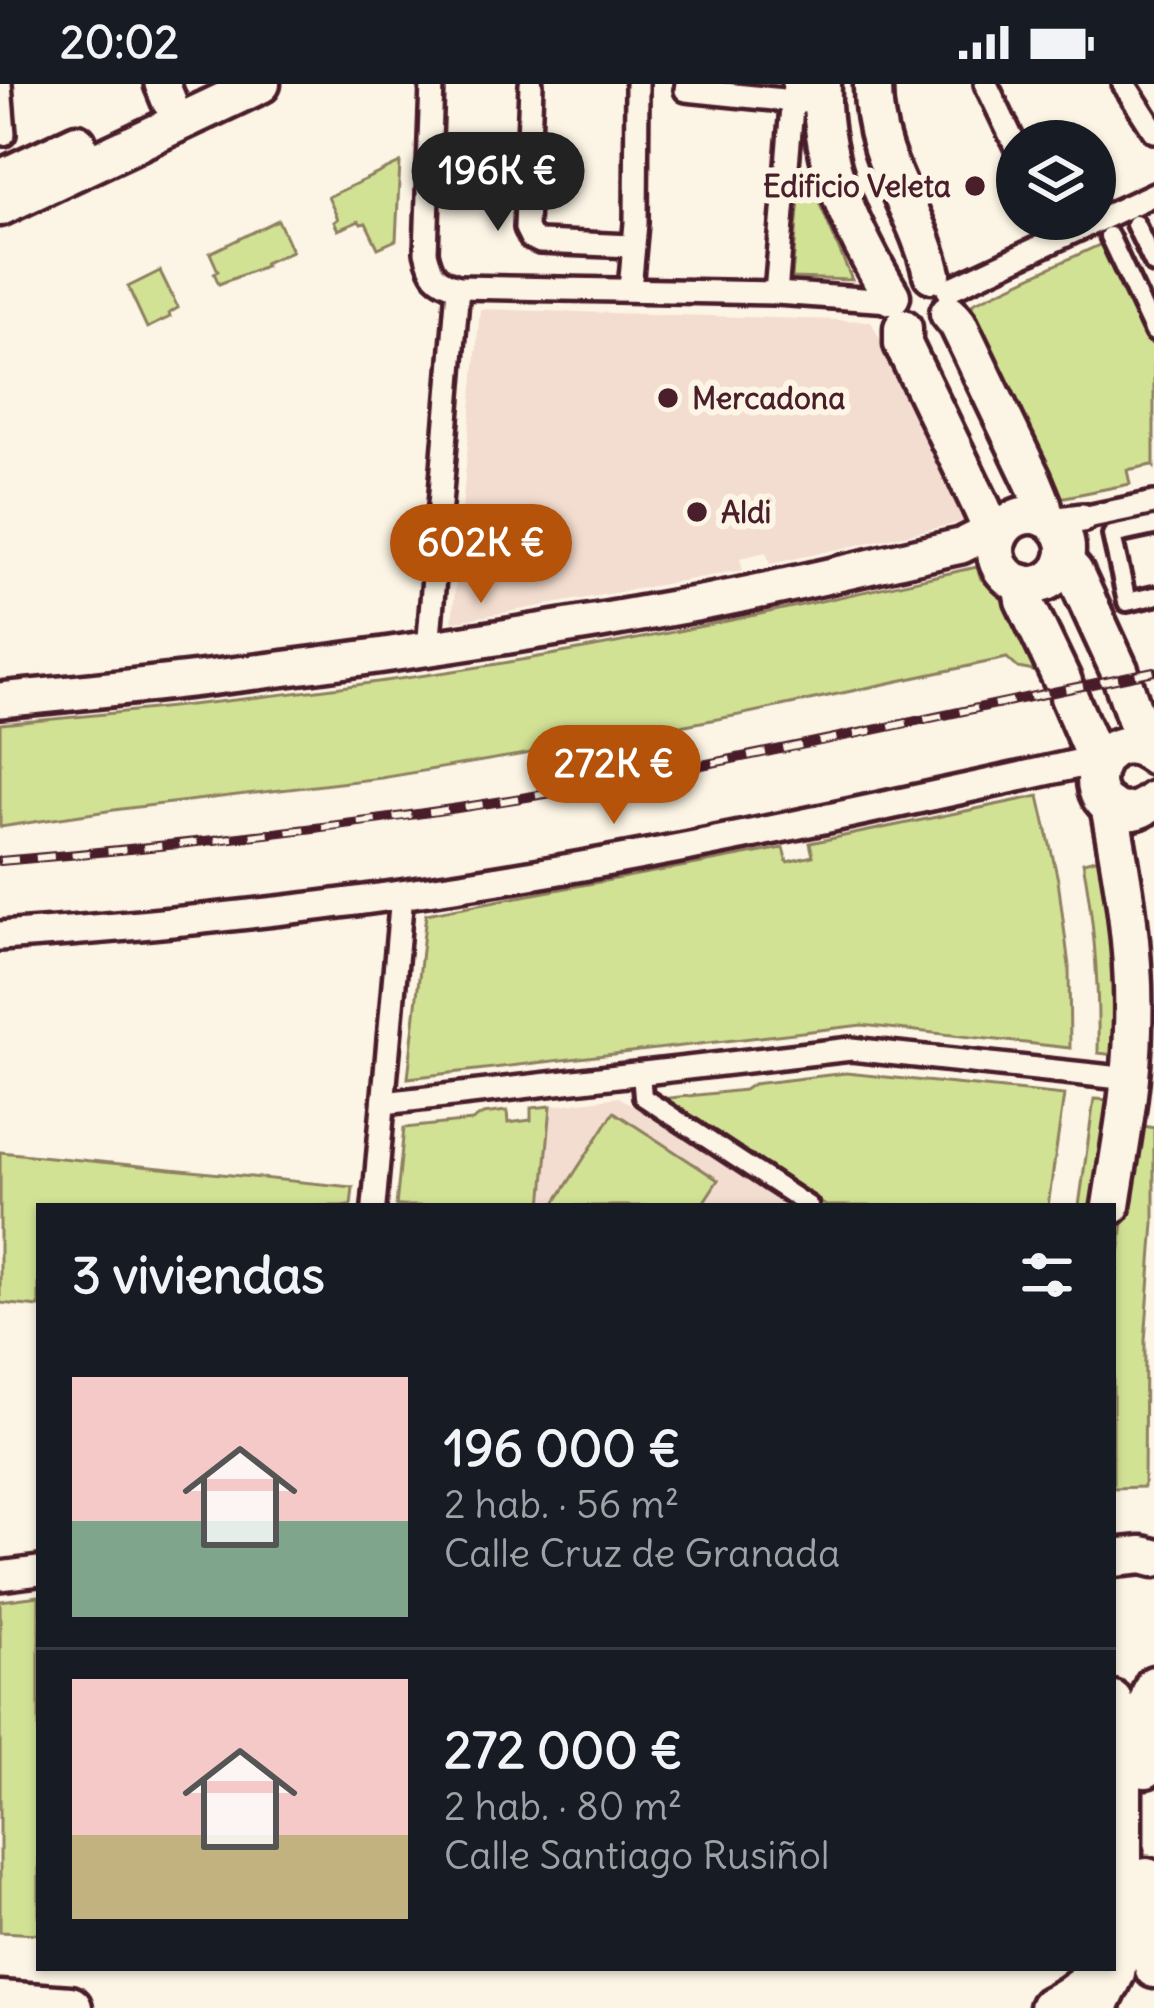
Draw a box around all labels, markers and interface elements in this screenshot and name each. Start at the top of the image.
text: 20:02 [60,14,179,70]
map controls [996,120,1116,240]
button: layers [996,120,1116,240]
pin: 196K € [400,132,596,234]
text: 196K € [439,146,557,195]
place label: Edificio Veleta [763,167,951,205]
marker: Edificio Veleta [962,173,988,199]
place label: Mercadona [692,379,845,417]
marker: Mercadona [655,385,681,411]
place label: Aldi [721,493,771,531]
marker: Aldi [684,499,710,525]
pin: 602K € [383,504,579,606]
text: 602K € [417,518,545,567]
pin: 272K € [516,725,712,827]
text: 272K € [554,739,674,788]
icon: filters [1014,1242,1080,1308]
text: 3 viviendas [72,1243,325,1307]
text: 196 000 € [444,1416,681,1480]
icon: home [168,1425,312,1569]
text: 2 hab. · 56 m² [444,1480,679,1529]
text: Calle Cruz de Granada [444,1529,840,1578]
text: 272 000 € [444,1718,683,1782]
icon: home [168,1727,312,1871]
text: 2 hab. · 80 m² [444,1782,682,1831]
text: Calle Santiago Rusiñol [444,1831,830,1880]

